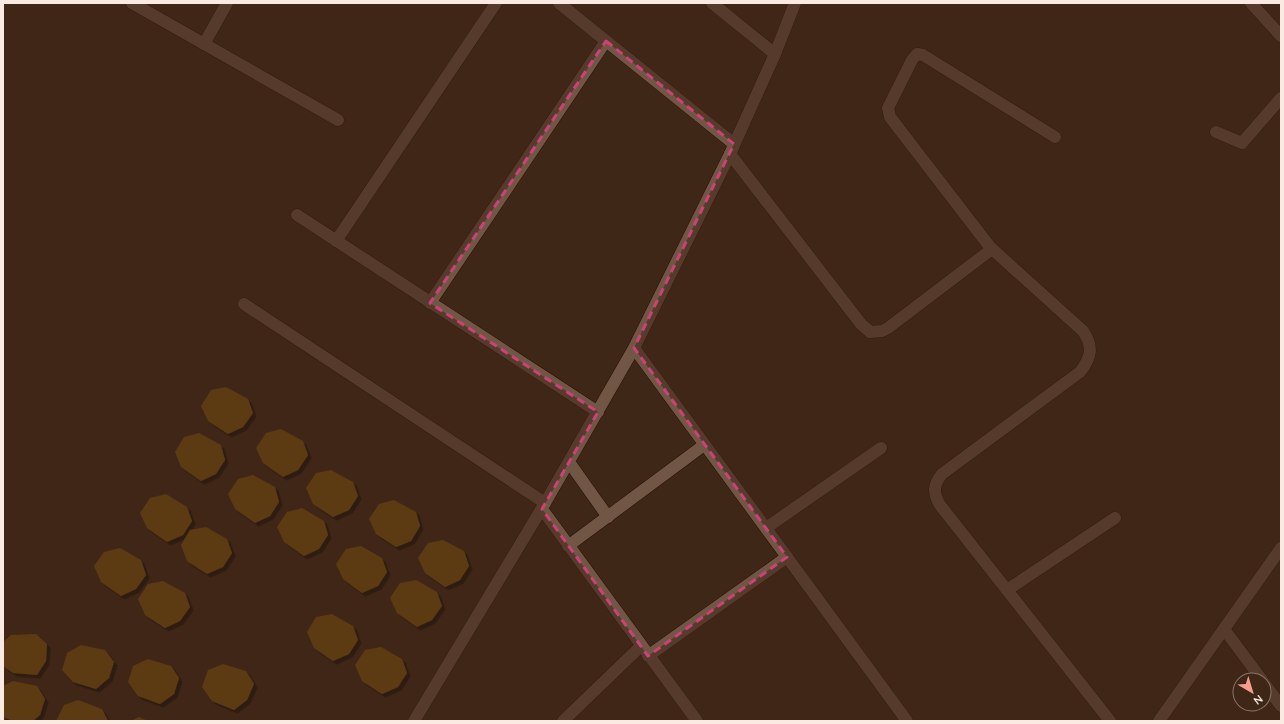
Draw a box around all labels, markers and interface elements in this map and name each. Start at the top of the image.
north arrow [1232,672,1272,712]
text: N [1251,692,1266,708]

